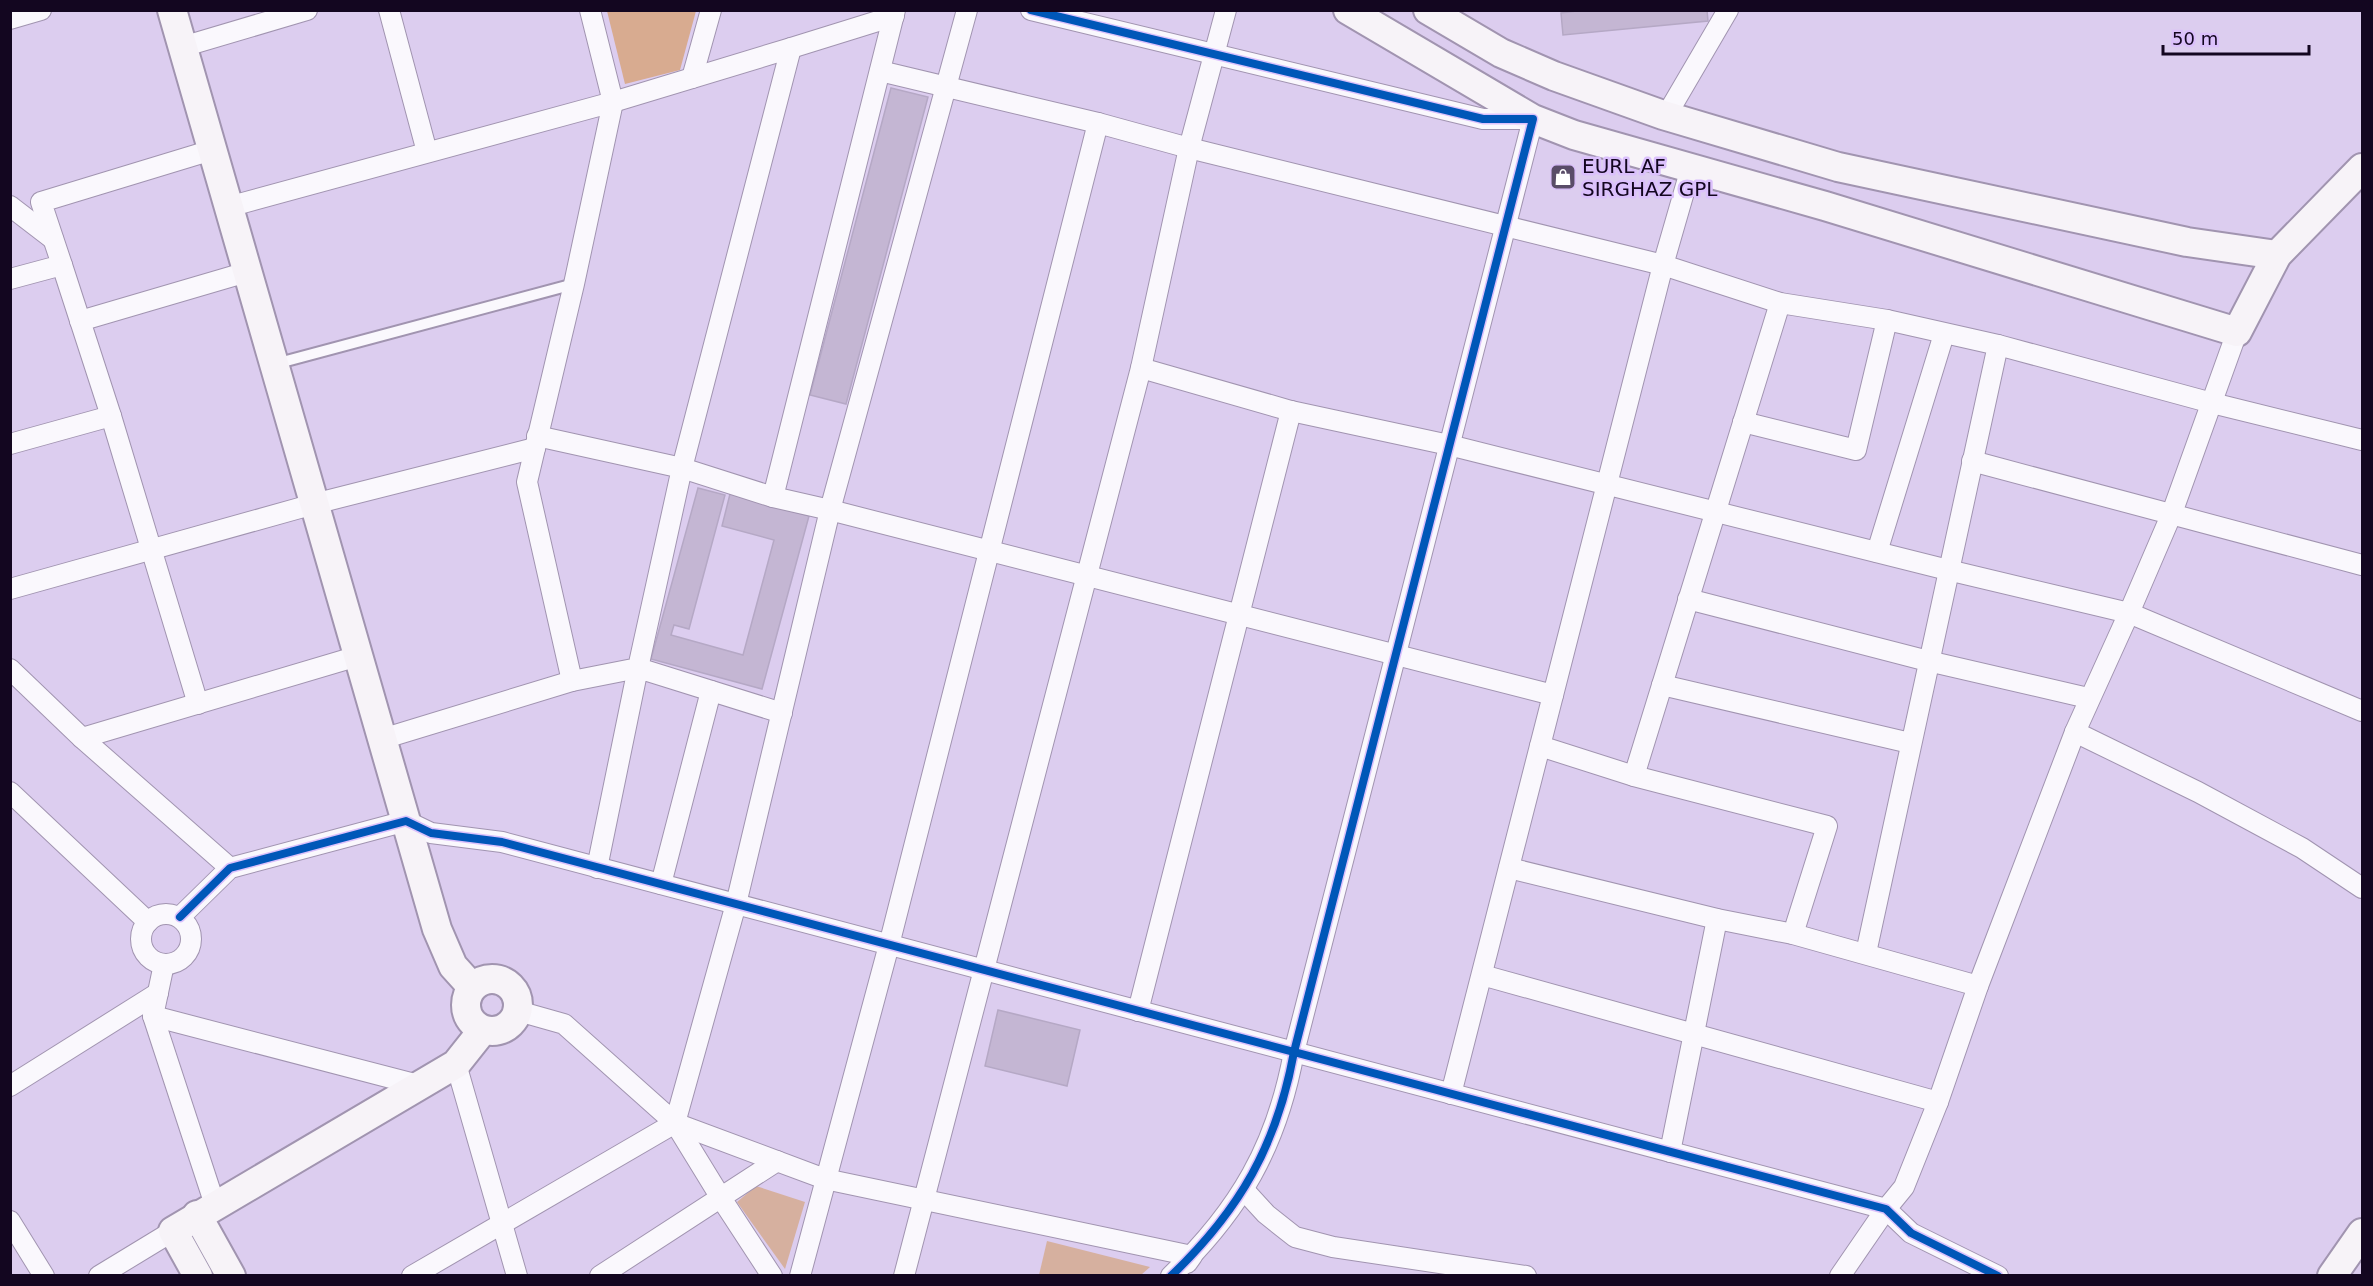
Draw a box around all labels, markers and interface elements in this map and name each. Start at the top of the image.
scale bar [2163,18,2308,56]
text: 50 m [2172,28,2218,49]
place label: EURL AF SIRGHAZ GPL [1582,154,1718,201]
shop icon: EURL AF SIRGHAZ GPL [1548,162,1578,192]

